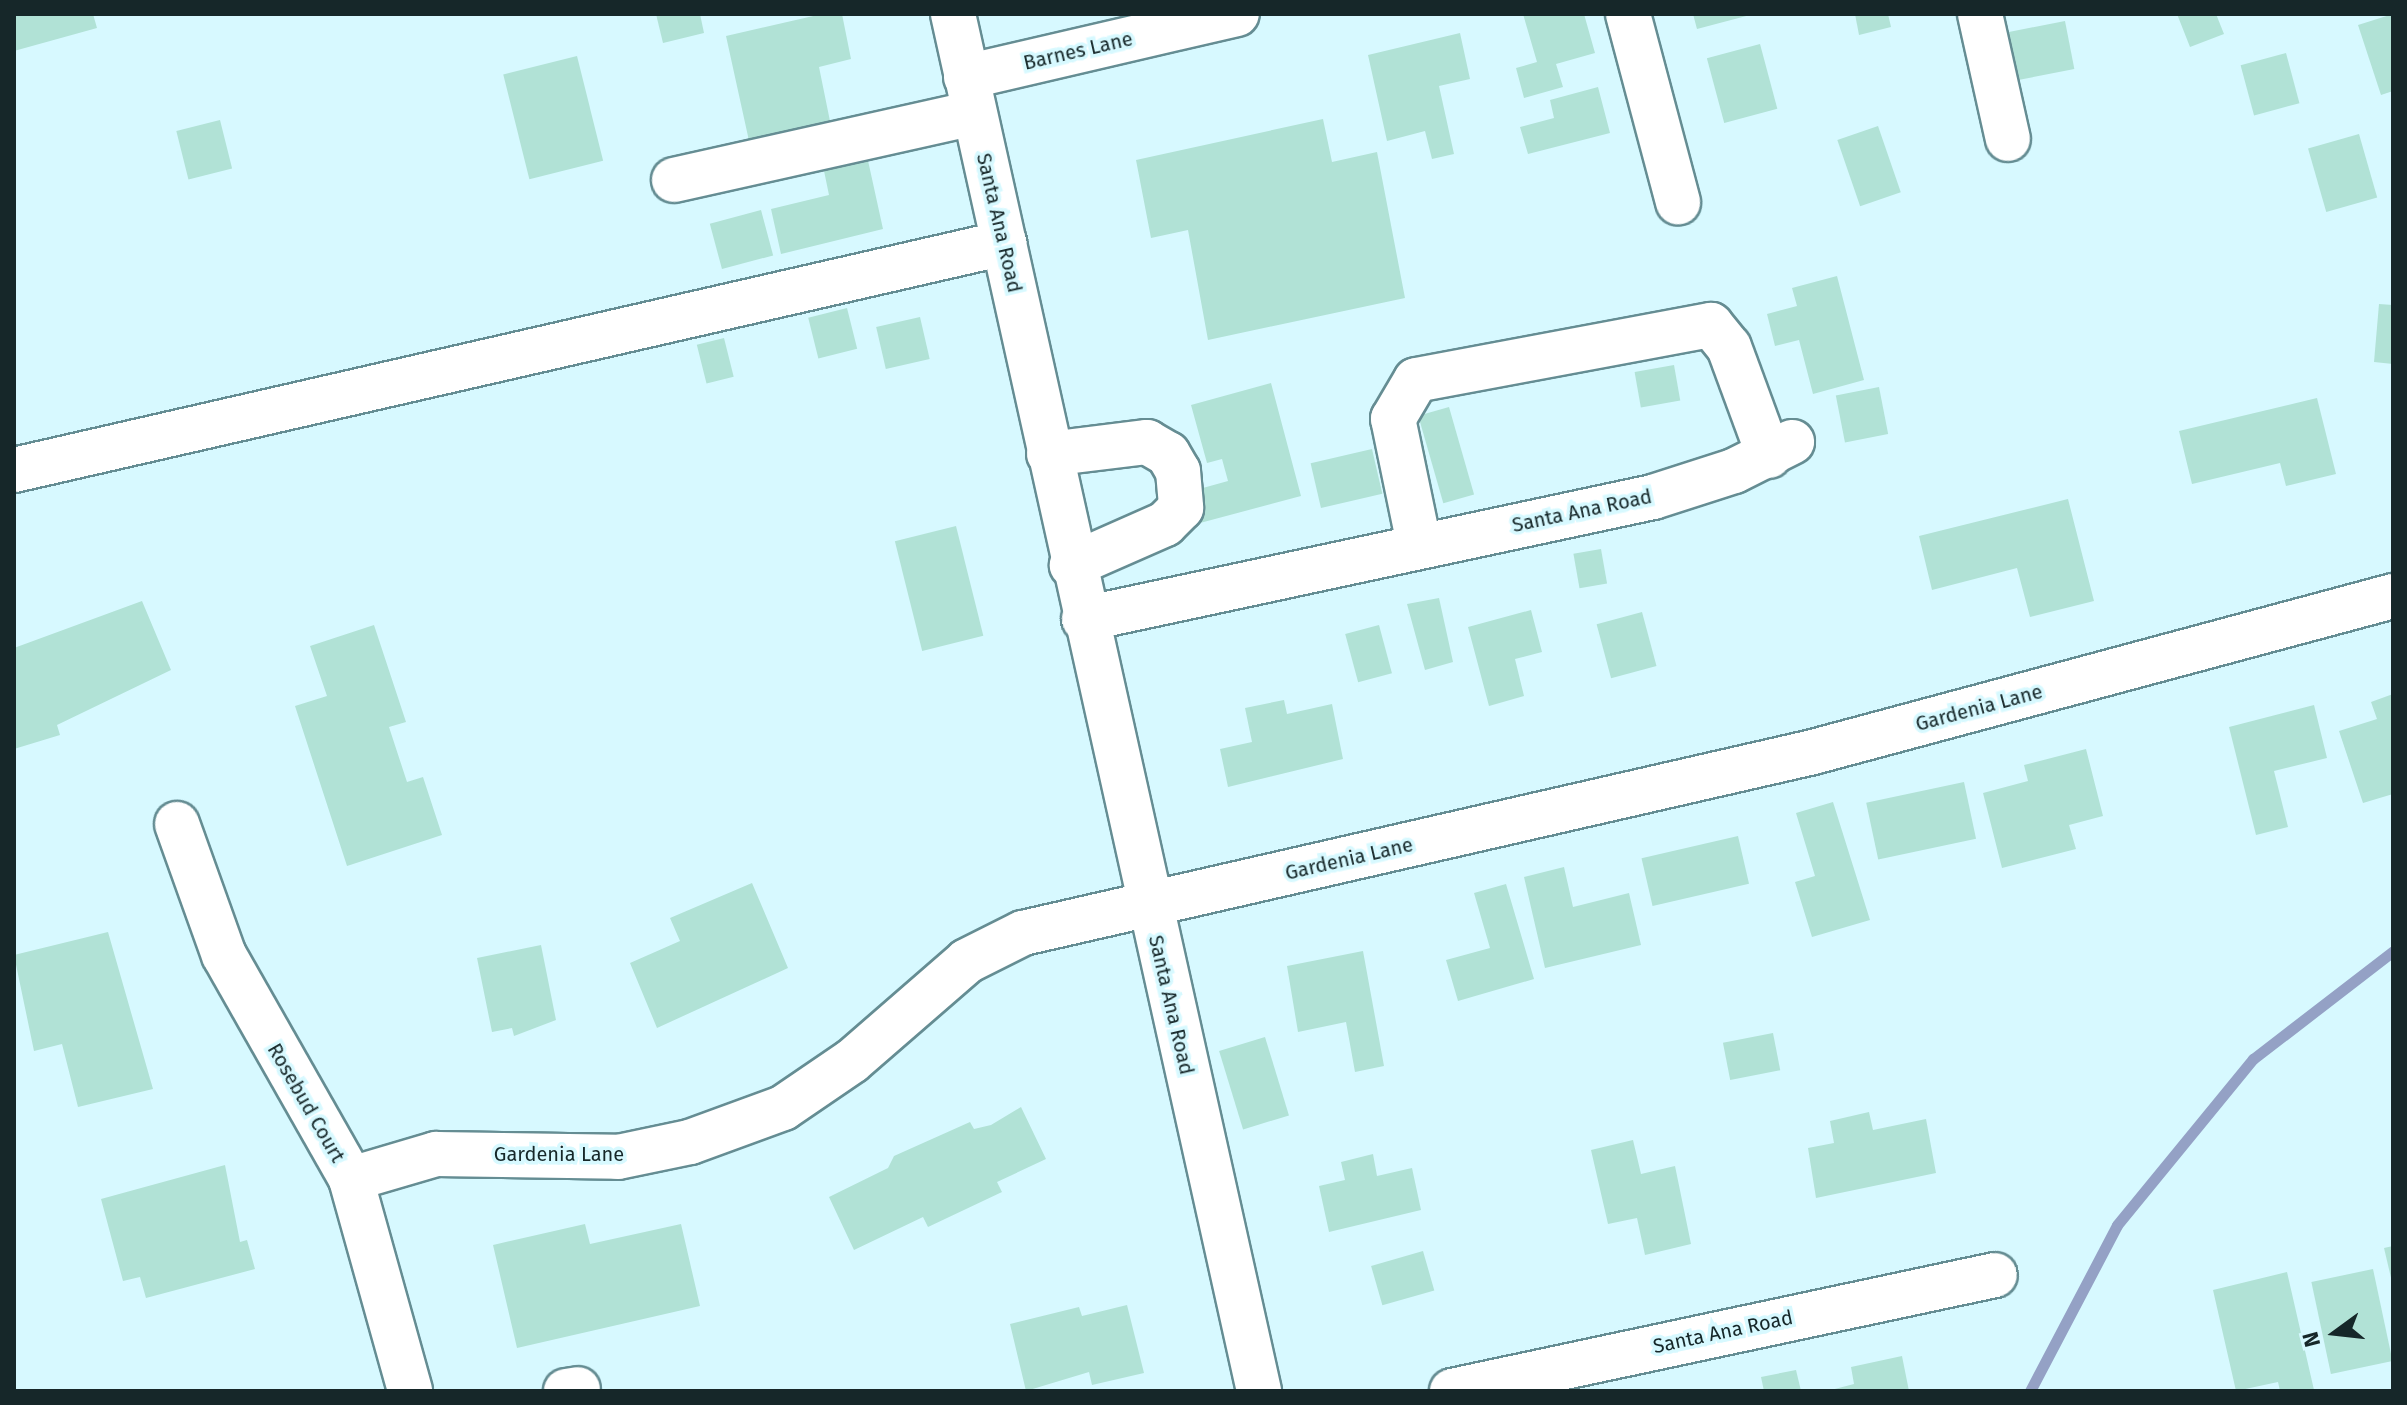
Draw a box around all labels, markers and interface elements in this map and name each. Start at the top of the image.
street label: Barnes Lane [1021,27,1135,75]
street label: Santa Ana Road [971,151,1027,295]
street label: Santa Ana Road [1510,484,1654,538]
street label: Gardenia Lane [1913,680,2045,736]
street label: Gardenia Lane [1283,833,1415,885]
street label: Santa Ana Road [1143,933,1199,1077]
street label: Rosebud Court [262,1039,350,1167]
street label: Gardenia Lane [494,1142,624,1166]
north arrow [2295,1293,2375,1373]
street label: Santa Ana Road [1651,1305,1795,1359]
text: N [2296,1329,2326,1350]

